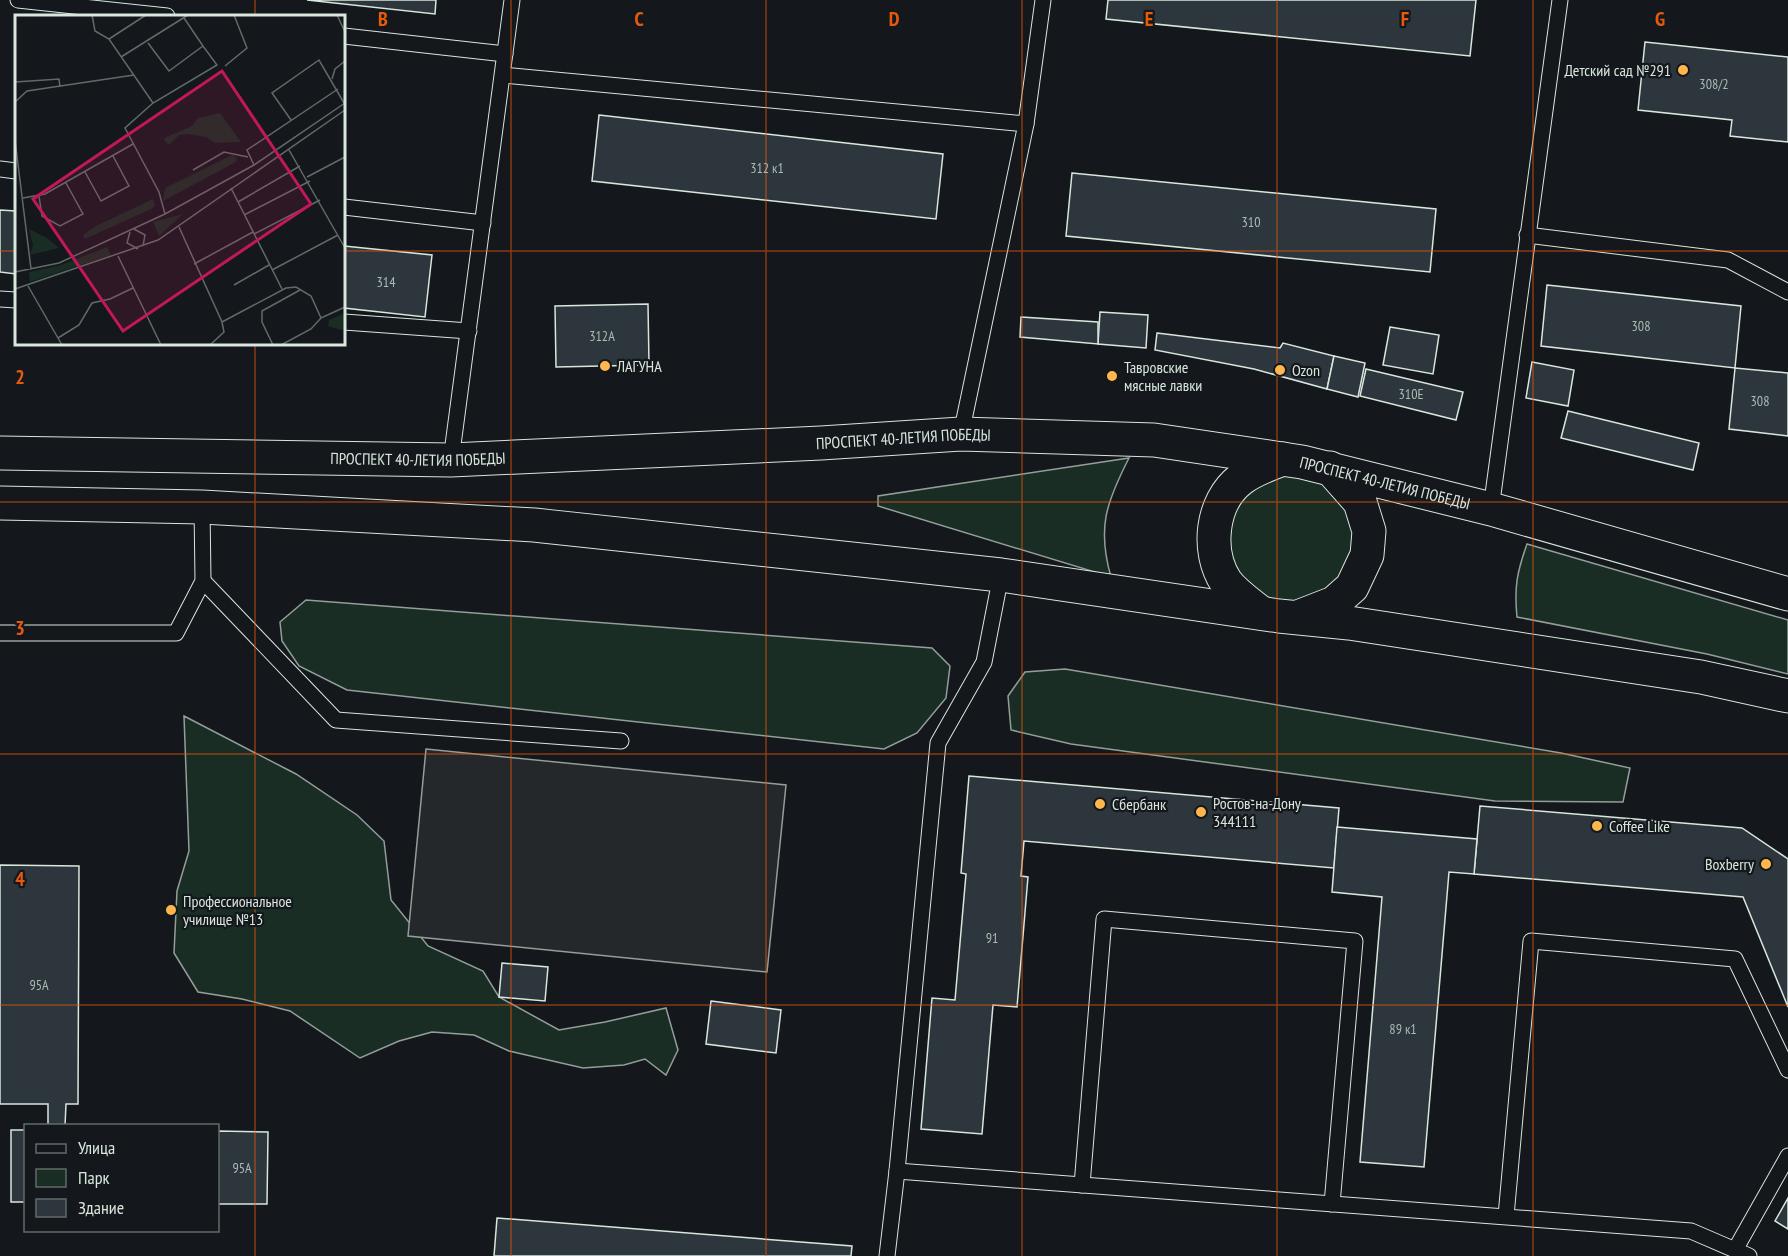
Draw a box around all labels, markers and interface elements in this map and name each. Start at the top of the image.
text: B [378,6,388,32]
text: C [634,6,644,32]
text: D [889,6,900,32]
text: E [1145,6,1153,32]
text: F [1401,6,1409,32]
text: G [1655,6,1665,32]
inset map [15,15,345,345]
place label: Детский сад №291 [1564,60,1671,80]
marker: Детский сад №291 [1676,63,1690,77]
house number: 308/2 [1699,75,1729,93]
house number: 312 к1 [750,159,784,177]
house number: 310 [1242,213,1260,231]
house number: 314 [377,273,396,291]
house number: 308 [1632,317,1650,335]
house number: 312А [589,327,615,345]
place label: ЛАГУНА [616,356,662,376]
place label: Тавровские мясные лавки [1124,357,1202,395]
marker: ЛАГУНА [598,359,612,373]
place label: Ozon [1292,360,1320,380]
marker: Ozon [1273,363,1287,377]
text: 2 [15,364,25,390]
marker: Тавровские мясные лавки [1105,369,1119,383]
house number: 310Е [1399,385,1423,403]
house number: 308 [1751,392,1769,410]
street label: ПРОСПЕКТ 40-ЛЕТИЯ ПОБЕДЫ [816,424,991,453]
street label: ПРОСПЕКТ 40-ЛЕТИЯ ПОБЕДЫ [330,448,506,470]
street label: ПРОСПЕКТ 40-ЛЕТИЯ ПОБЕДЫ [1298,452,1472,513]
text: 3 [15,615,25,641]
place label: Ростов-на-Дону 344111 [1213,793,1301,831]
place label: Сбербанк [1112,794,1167,814]
marker: Сбербанк [1093,797,1107,811]
marker: Ростов-на-Дону 344111 [1194,805,1208,819]
place label: Coffee Like [1609,816,1670,836]
marker: Coffee Like [1590,819,1604,833]
place label: Boxberry [1705,854,1754,874]
marker: Boxberry [1759,857,1773,871]
text: 4 [15,866,25,892]
place label: Профессиональное училище №13 [183,891,292,929]
marker: Профессиональное училище №13 [164,903,178,917]
house number: 91 [986,929,998,947]
house number: 95А [29,976,49,994]
house number: 89 к1 [1389,1020,1417,1038]
legend [24,1124,219,1232]
text: Улица [78,1136,115,1159]
house number: 95А [232,1159,252,1177]
text: Парк [78,1166,109,1189]
text: Здание [78,1196,124,1219]

